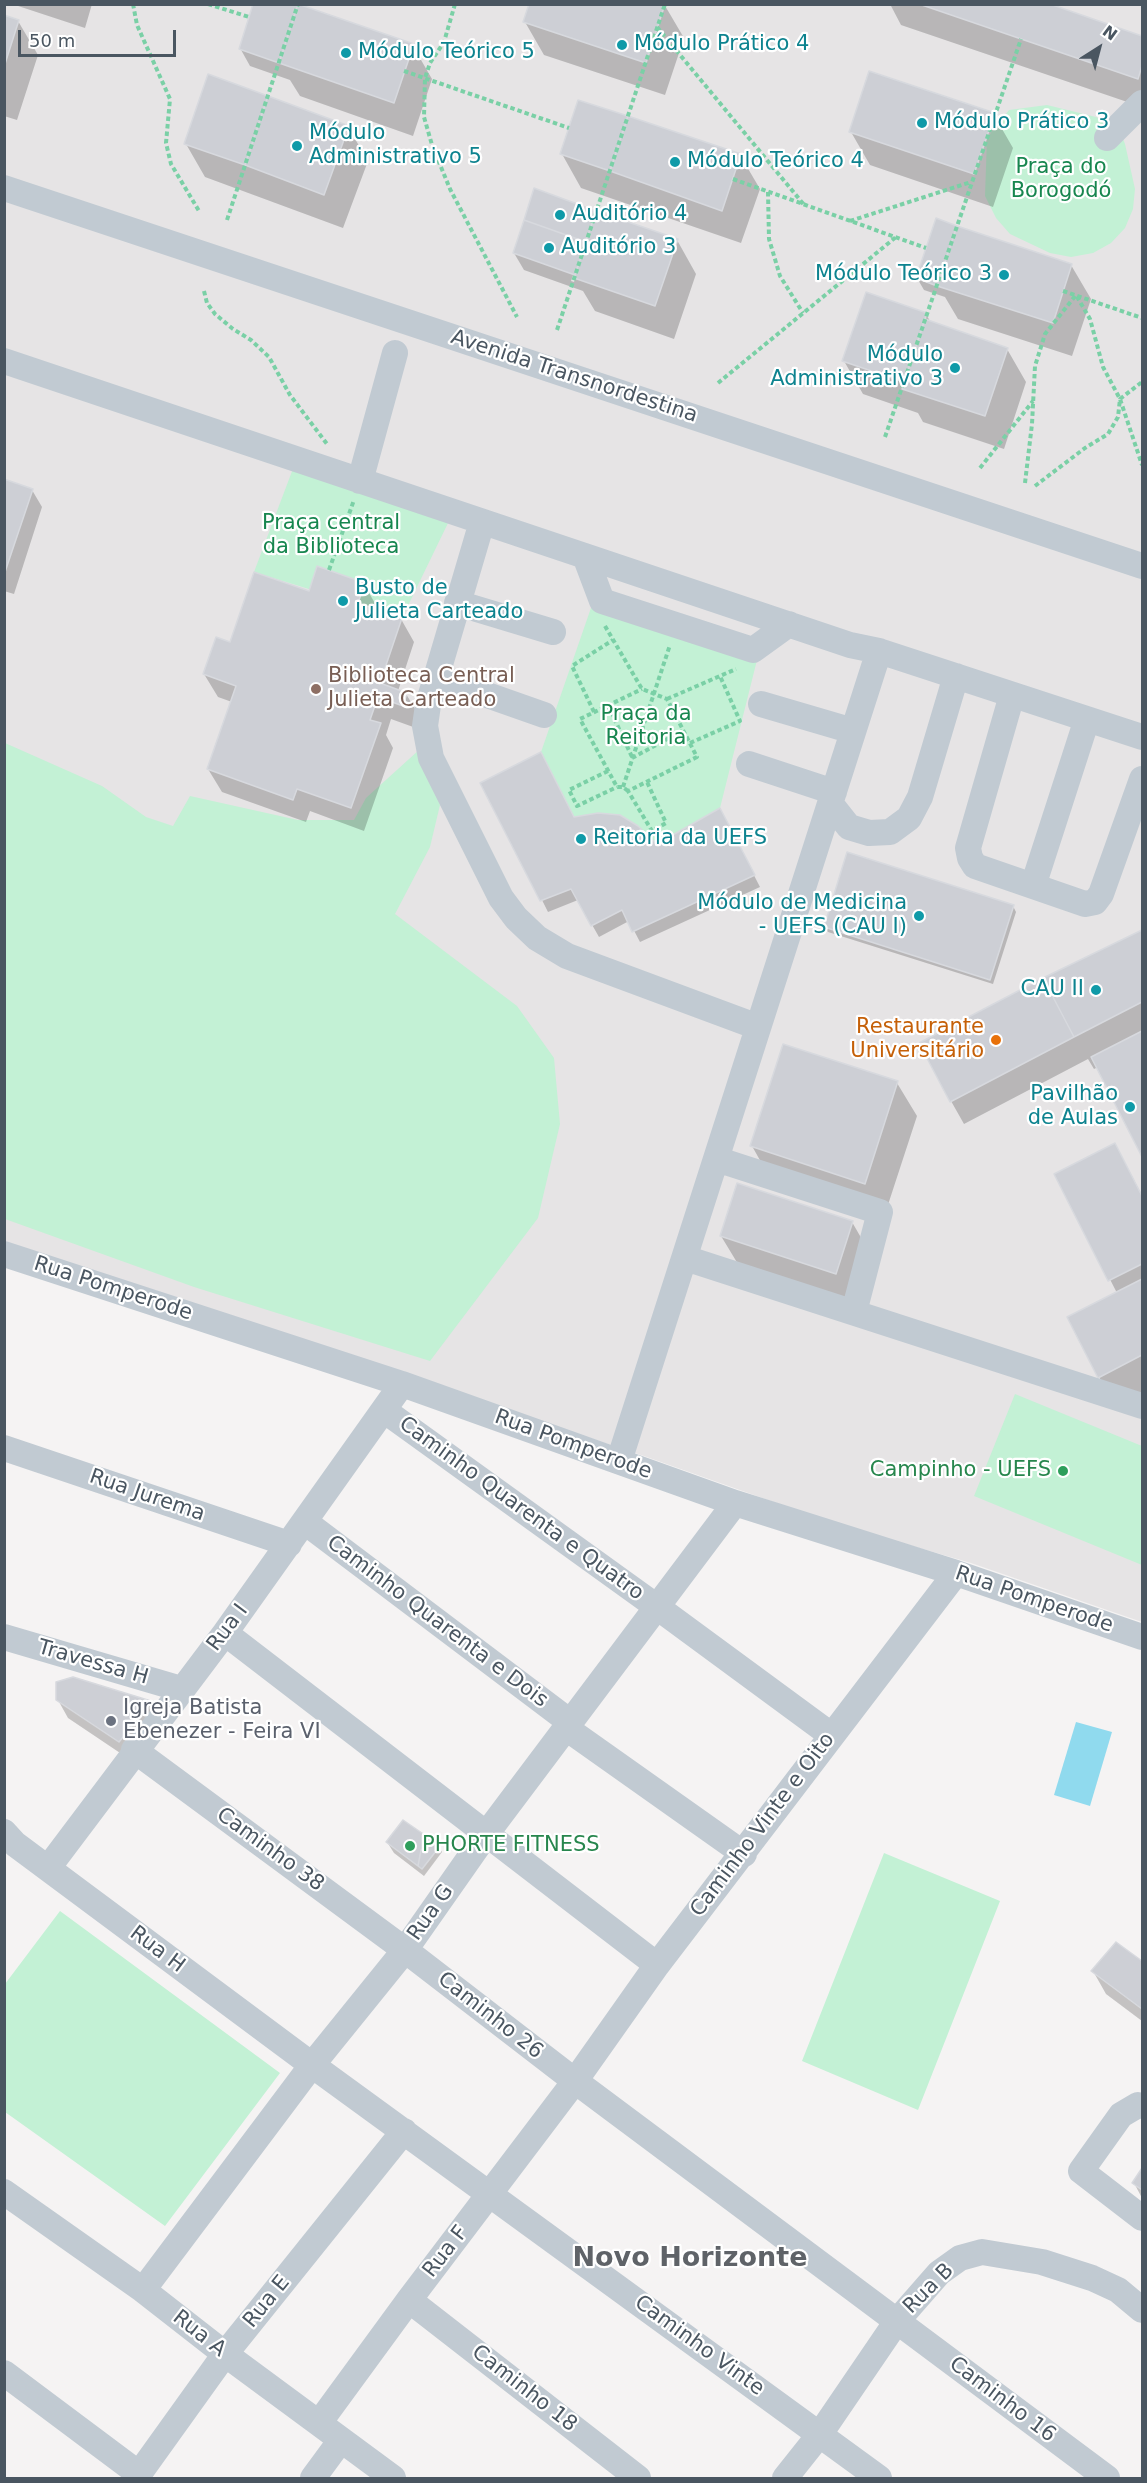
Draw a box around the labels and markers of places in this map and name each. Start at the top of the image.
place label: Módulo Prático 4 [634,32,809,58]
marker: Módulo Prático 4 [615,38,629,52]
place label: Módulo Teórico 5 [358,40,535,66]
marker: Módulo Teórico 5 [339,46,353,60]
place label: Módulo Prático 3 [934,110,1109,136]
marker: Módulo Prático 3 [915,116,929,130]
place label: Módulo Administrativo 5 [309,121,482,171]
marker: Módulo Administrativo 5 [290,139,304,153]
place label: Módulo Teórico 4 [687,149,864,175]
marker: Módulo Teórico 4 [668,155,682,169]
place label: Auditório 4 [572,202,687,228]
marker: Auditório 4 [553,208,567,222]
place label: Auditório 3 [561,235,676,261]
marker: Auditório 3 [542,241,556,255]
place label: Módulo Teórico 3 [815,262,992,288]
marker: Módulo Teórico 3 [997,268,1011,282]
place label: Módulo Administrativo 3 [770,343,943,393]
marker: Módulo Administrativo 3 [948,361,962,375]
place label: Busto de Julieta Carteado [355,576,523,626]
marker: Busto de Julieta Carteado [336,594,350,608]
place label: Biblioteca Central Julieta Carteado [328,664,515,714]
marker: Biblioteca Central Julieta Carteado [309,682,323,696]
place label: Reitoria da UEFS [593,826,767,852]
marker: Reitoria da UEFS [574,832,588,846]
place label: Módulo de Medicina - UEFS (CAU I) [697,891,907,941]
marker: Módulo de Medicina - UEFS (CAU I) [912,909,926,923]
place label: CAU II [1021,977,1084,1003]
marker: CAU II [1089,983,1103,997]
place label: Restaurante Universitário [850,1015,984,1065]
marker: Restaurante Universitário [989,1033,1003,1047]
place label: Pavilhão de Aulas [1028,1082,1118,1132]
marker: Pavilhão de Aulas [1123,1100,1137,1114]
place label: Campinho - UEFS [870,1458,1051,1484]
marker: Campinho - UEFS [1056,1464,1070,1478]
place label: Igreja Batista Ebenezer - Feira VI [123,1696,321,1746]
marker: Igreja Batista Ebenezer - Feira VI [104,1714,118,1728]
place label: PHORTE FITNESS [422,1833,600,1859]
marker: PHORTE FITNESS [403,1839,417,1853]

